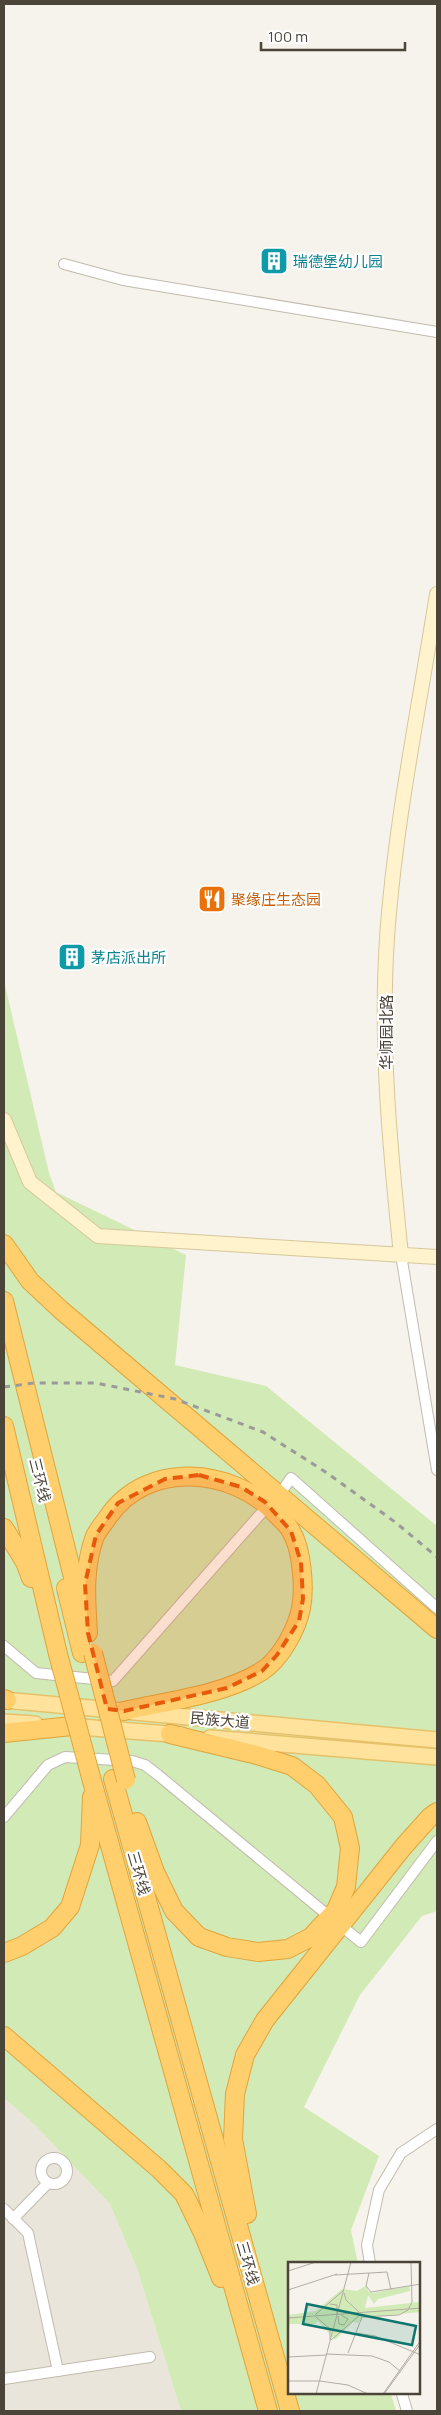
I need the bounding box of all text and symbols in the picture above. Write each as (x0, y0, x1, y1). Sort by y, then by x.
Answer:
scale bar (261, 20, 405, 52)
text: 100 m (268, 26, 308, 47)
building icon: 瑞德堡幼儿园 (259, 246, 289, 276)
place label: 瑞德堡幼儿园 (293, 251, 383, 272)
restaurant icon: 聚缘庄生态园 (197, 884, 227, 914)
place label: 聚缘庄生态园 (231, 889, 321, 910)
building icon: 茅店派出所 (57, 942, 87, 972)
place label: 茅店派出所 (91, 947, 166, 968)
street label: 华师园北路 (376, 994, 397, 1070)
street label: 三环线 (24, 1456, 56, 1504)
street label: 民族大道 (189, 1707, 251, 1733)
street label: 三环线 (123, 1848, 155, 1898)
street label: 三环线 (232, 2238, 264, 2288)
inset map (288, 2262, 421, 2395)

